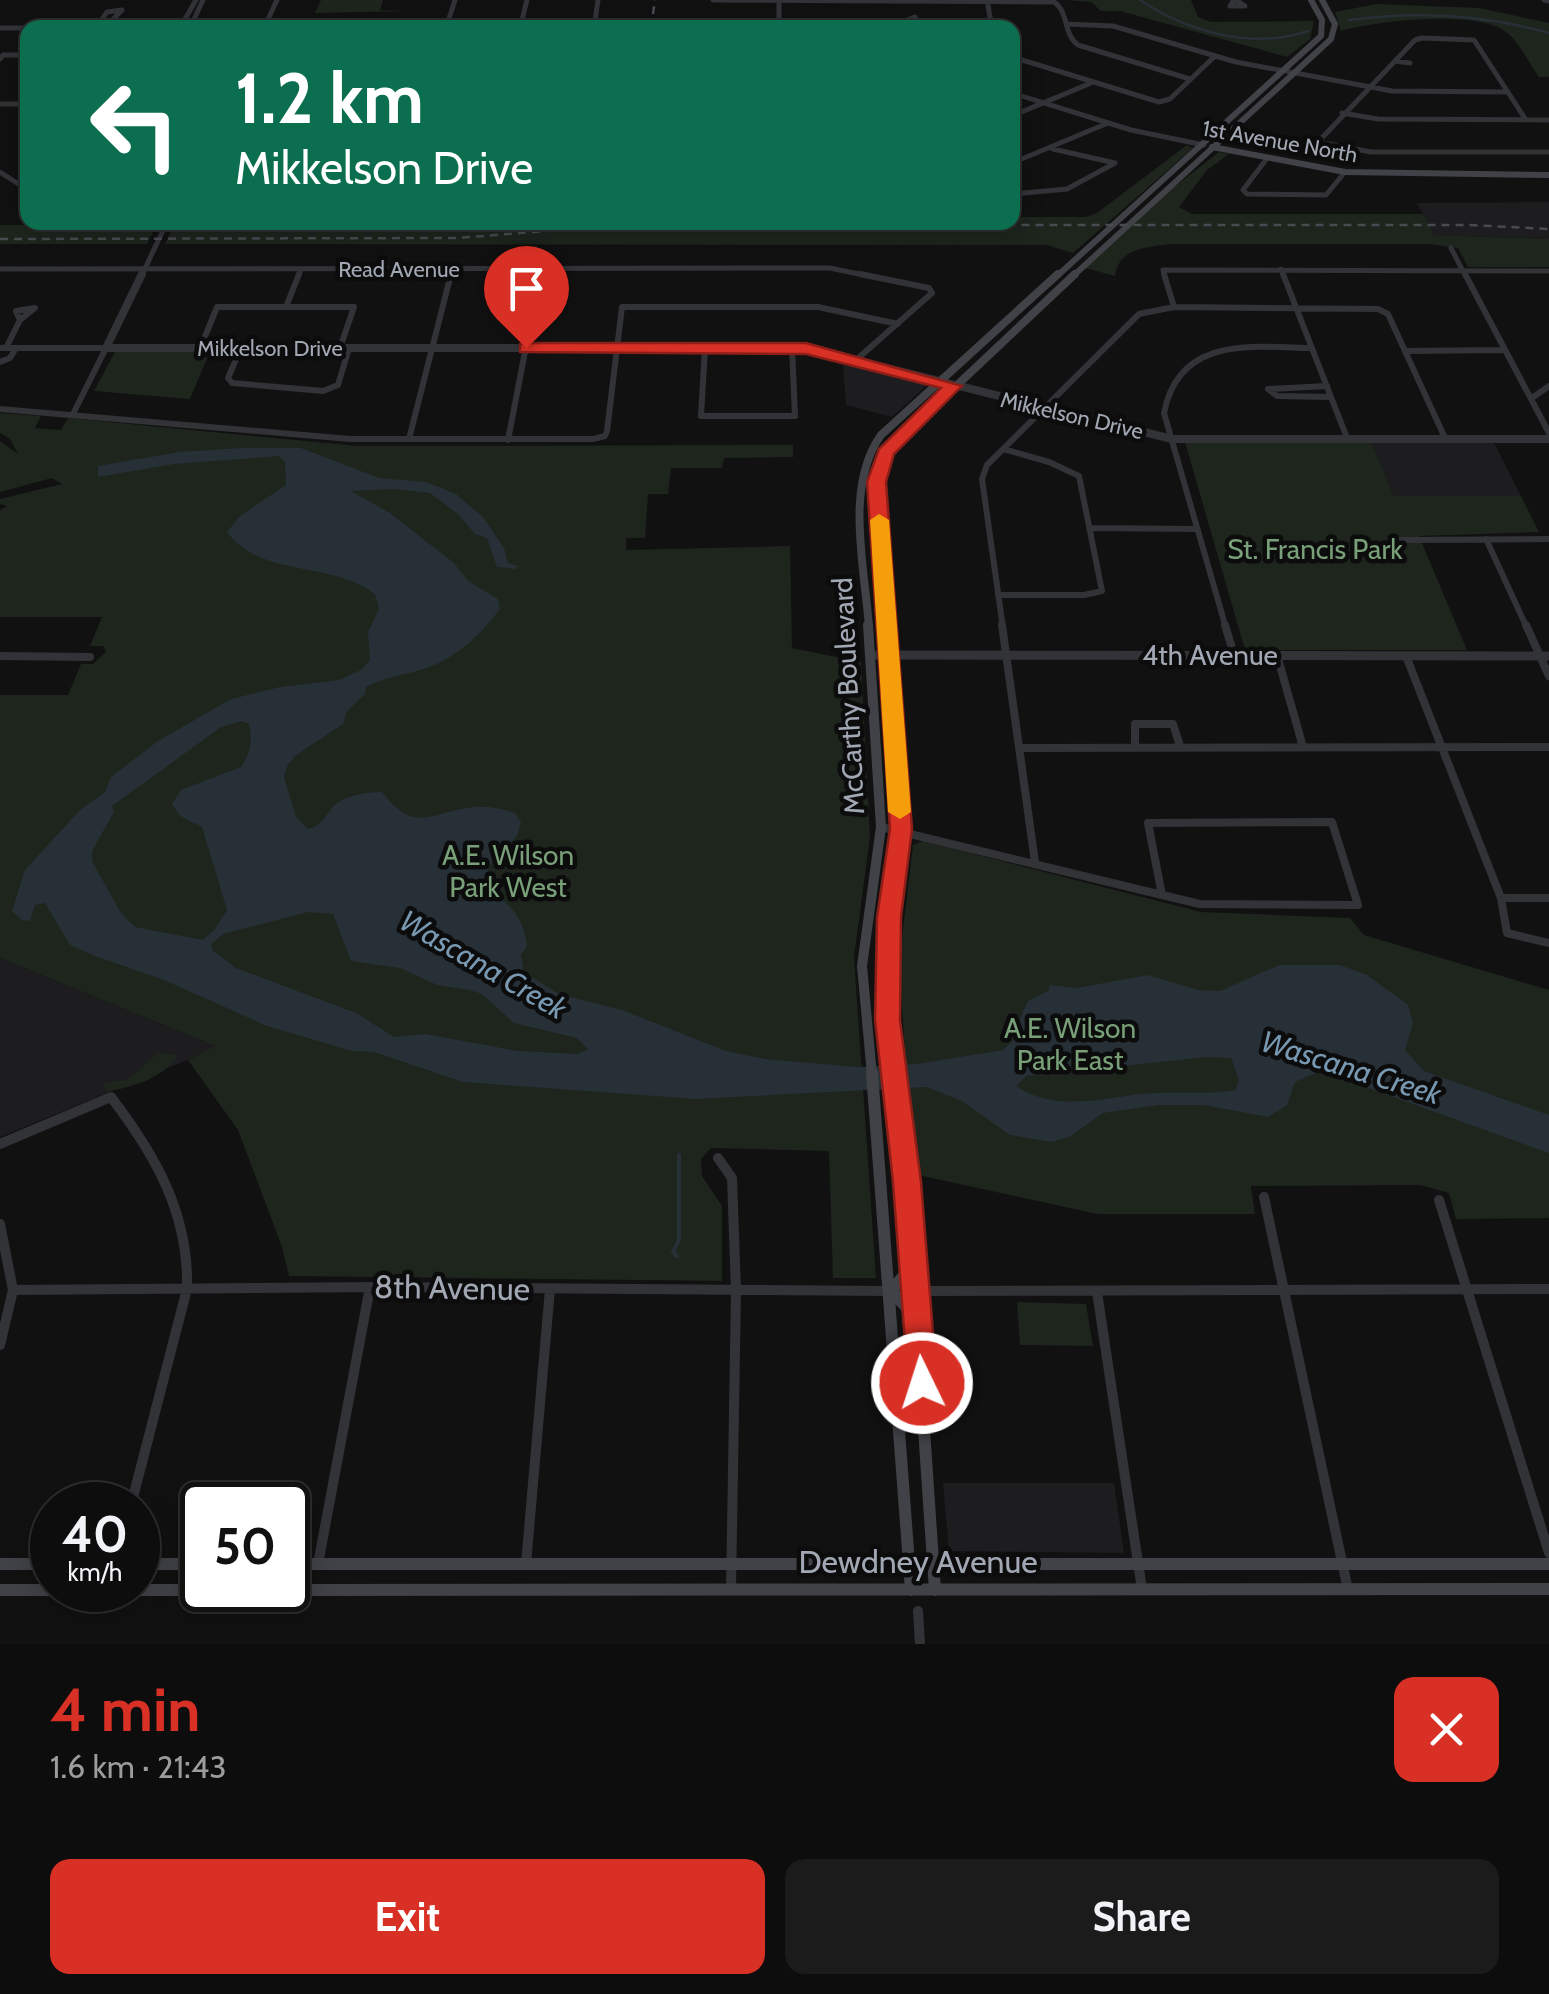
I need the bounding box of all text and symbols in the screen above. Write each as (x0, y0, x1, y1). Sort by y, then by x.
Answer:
text: 1.2 km (235, 55, 424, 141)
icon: left (70, 60, 200, 190)
street label: 1st Avenue North (1200, 115, 1360, 168)
text: Mikkelson Drive (235, 141, 533, 195)
pin (484, 246, 569, 349)
street label: Read Avenue (338, 256, 460, 283)
icon: arrive (499, 261, 554, 316)
street label: Mikkelson Drive (197, 335, 343, 362)
street label: Mikkelson Drive (998, 386, 1146, 445)
park label: St. Francis Park (1227, 532, 1403, 566)
street label: McCarthy Boulevard (825, 577, 871, 815)
street label: 4th Avenue (1142, 638, 1278, 672)
park label: A.E. Wilson Park West (442, 838, 574, 904)
water label: Wascana Creek (393, 902, 574, 1028)
park label: A.E. Wilson Park East (1004, 1011, 1136, 1077)
water label: Wascana Creek (1257, 1023, 1447, 1113)
street label: 8th Avenue (374, 1267, 530, 1308)
position arrow (870, 1331, 974, 1435)
speed limit sign: 50 (180, 1482, 310, 1612)
text: 40 (62, 1504, 128, 1565)
street label: Dewdney Avenue (798, 1542, 1038, 1581)
text: km/h (68, 1557, 122, 1587)
text: 4 min (50, 1673, 200, 1746)
button: close (1394, 1677, 1499, 1782)
text: 1.6 km · 21:43 (50, 1747, 227, 1786)
button: Exit (50, 1859, 765, 1974)
button: Share (785, 1859, 1499, 1974)

